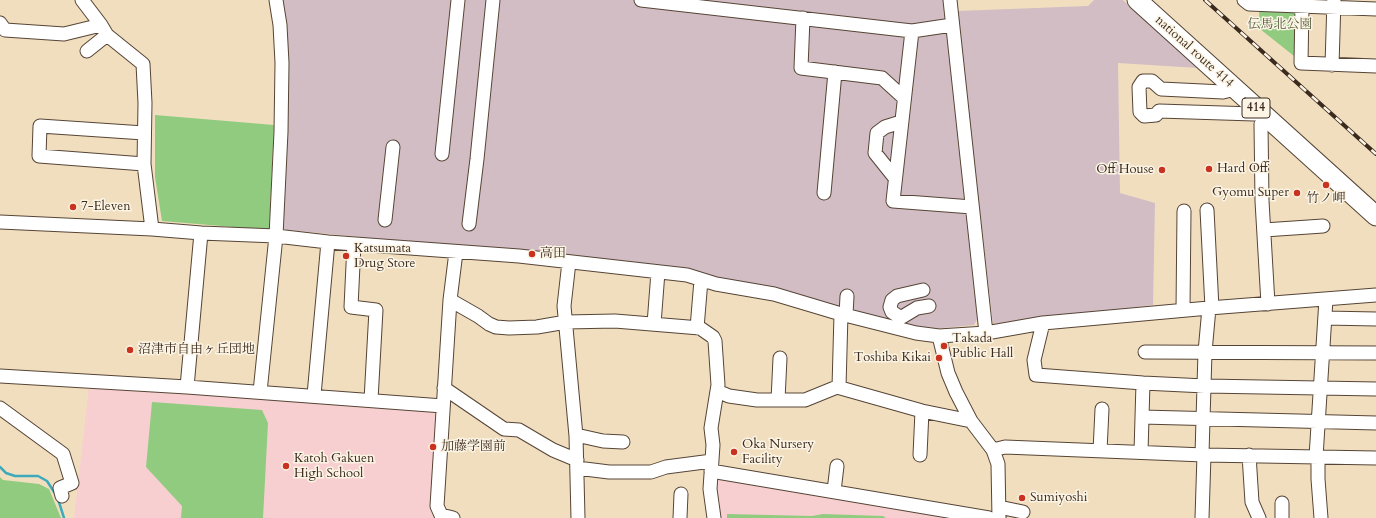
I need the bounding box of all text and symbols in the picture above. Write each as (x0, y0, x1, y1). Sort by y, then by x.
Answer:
street label: national route 414 (1152, 13, 1236, 91)
park label: 伝馬北公園 (1248, 17, 1312, 33)
road number: 414 (1242, 98, 1270, 118)
place label: Hard Off (1217, 161, 1268, 177)
place label: Off House (1096, 162, 1154, 178)
marker: Hard Off (1204, 164, 1214, 174)
marker: Off House (1157, 165, 1167, 175)
marker: 竹ノ岬 (1321, 180, 1331, 190)
place label: Gyomu Super (1212, 185, 1289, 201)
marker: Gyomu Super (1292, 188, 1302, 198)
place label: 竹ノ岬 (1307, 191, 1345, 207)
place label: 7-Eleven (81, 199, 131, 215)
marker: 7-Eleven (68, 202, 78, 212)
place label: Katsumata Drug Store (354, 241, 416, 272)
place label: 高田 (540, 246, 566, 262)
marker: 高田 (527, 249, 537, 259)
marker: Katsumata Drug Store (341, 251, 351, 261)
place label: Takada Public Hall (952, 331, 1013, 362)
marker: Takada Public Hall (939, 341, 949, 351)
place label: 沼津市自由ヶ丘団地 (138, 342, 255, 358)
marker: 沼津市自由ヶ丘団地 (125, 345, 135, 355)
place label: Toshiba Kikai (854, 350, 931, 366)
marker: Toshiba Kikai (934, 353, 944, 363)
place label: Oka Nursery Facility (742, 437, 814, 468)
place label: 加藤学園前 (441, 439, 506, 455)
marker: 加藤学園前 (428, 442, 438, 452)
marker: Oka Nursery Facility (729, 447, 739, 457)
place label: Katoh Gakuen High School (294, 451, 374, 482)
marker: Katoh Gakuen High School (281, 461, 291, 471)
place label: Sumiyoshi (1030, 490, 1087, 506)
marker: Sumiyoshi (1017, 493, 1027, 503)

